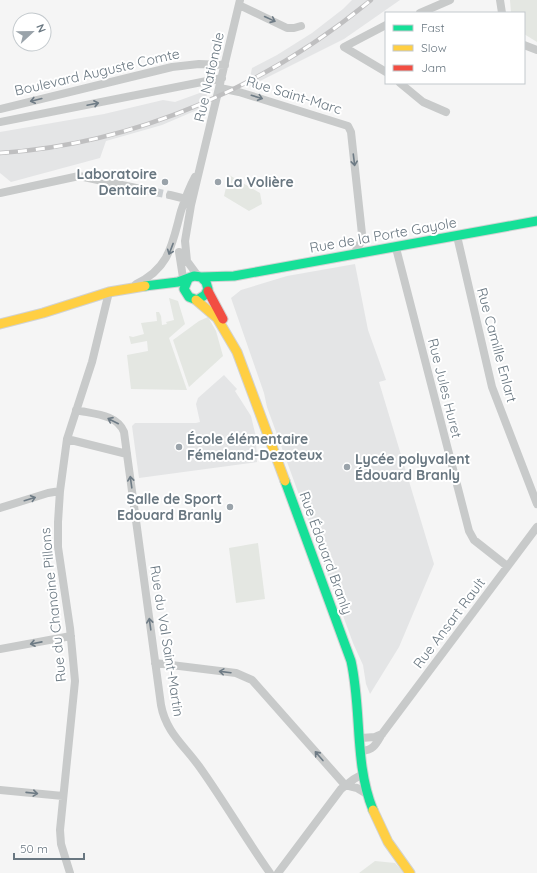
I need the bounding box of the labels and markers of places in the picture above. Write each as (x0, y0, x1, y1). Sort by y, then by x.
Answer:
place label: Laboratoire Dentaire (76, 165, 157, 199)
place label: La Volière (226, 173, 294, 191)
marker: Laboratoire Dentaire (160, 177, 170, 187)
marker: La Volière (213, 177, 223, 187)
place label: École élémentaire Fémeland-Dezoteux (187, 430, 322, 464)
marker: École élémentaire Fémeland-Dezoteux (174, 442, 184, 452)
place label: Lycée polyvalent Édouard Branly (355, 450, 471, 484)
marker: Lycée polyvalent Édouard Branly (342, 462, 352, 472)
place label: Salle de Sport Edouard Branly (117, 490, 222, 524)
marker: Salle de Sport Edouard Branly (225, 502, 235, 512)

